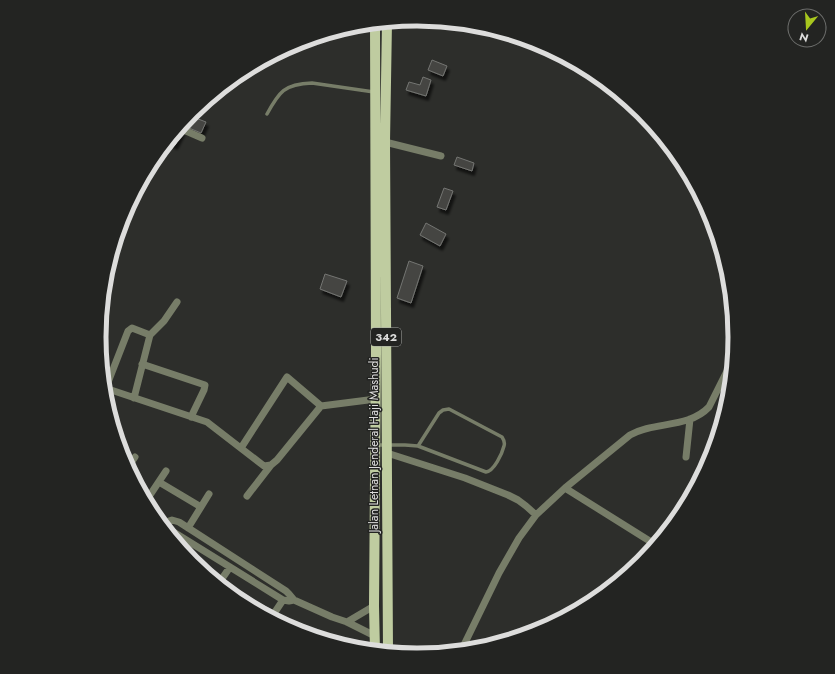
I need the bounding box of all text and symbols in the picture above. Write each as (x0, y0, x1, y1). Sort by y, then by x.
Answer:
north arrow (787, 8, 827, 48)
text: N (797, 29, 811, 46)
road number: 342 (371, 328, 401, 346)
street label: Jalan Letnan Jenderal Haji Mashudi (365, 357, 383, 535)

